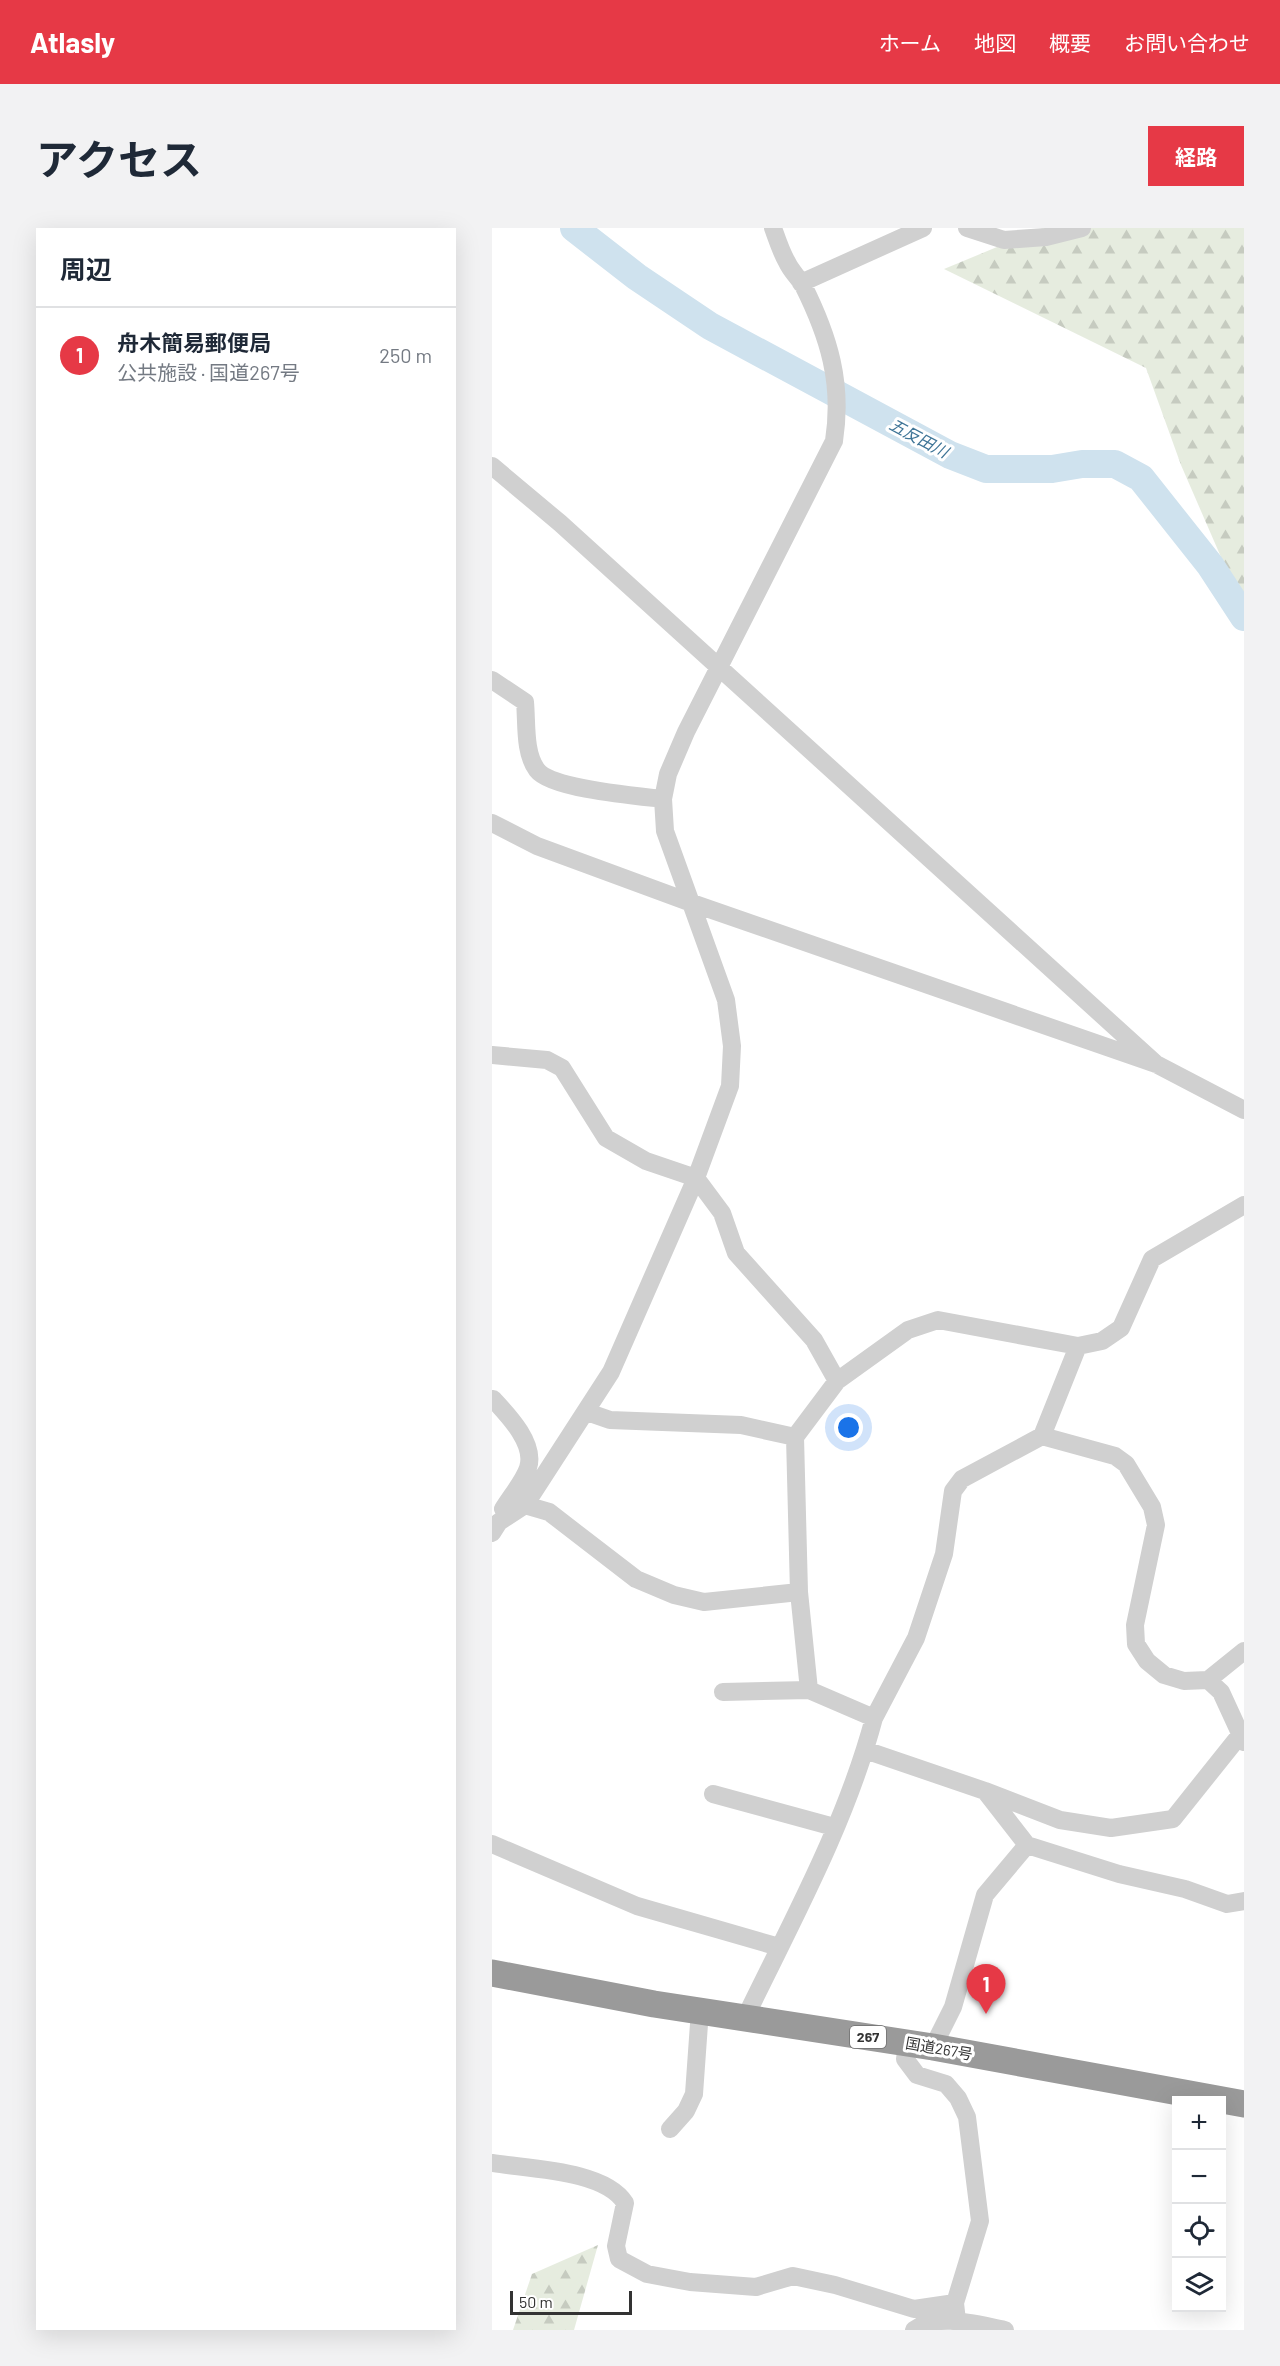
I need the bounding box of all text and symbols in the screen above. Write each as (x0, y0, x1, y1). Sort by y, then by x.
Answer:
text: Atlasly (30, 25, 115, 59)
text: ホーム (879, 30, 941, 55)
text: 地図 (974, 30, 1016, 55)
text: 概要 (1049, 30, 1091, 55)
text: お問い合わせ (1124, 30, 1250, 55)
button: 経路 (1148, 126, 1244, 186)
text: アクセス (36, 133, 202, 183)
text: 周辺 (60, 253, 112, 284)
text: 舟木簡易郵便局 (117, 329, 271, 355)
text: 1 (76, 343, 83, 367)
text: 250 m (379, 343, 432, 367)
text: 公共施設 · 国道267号 (117, 360, 300, 384)
water label: 五反田川 (887, 414, 954, 462)
your location (834, 1413, 863, 1442)
pin: 1 (966, 1964, 1006, 2014)
road number: 267 (850, 2026, 886, 2048)
street label: 国道267号 (904, 2033, 974, 2063)
map controls (1172, 2096, 1226, 2312)
button: + (1172, 2096, 1226, 2150)
button: − (1172, 2150, 1226, 2204)
button: locate (1172, 2204, 1226, 2258)
button: layers (1172, 2258, 1226, 2312)
scale bar (510, 2288, 632, 2316)
text: 50 m (519, 2292, 553, 2311)

